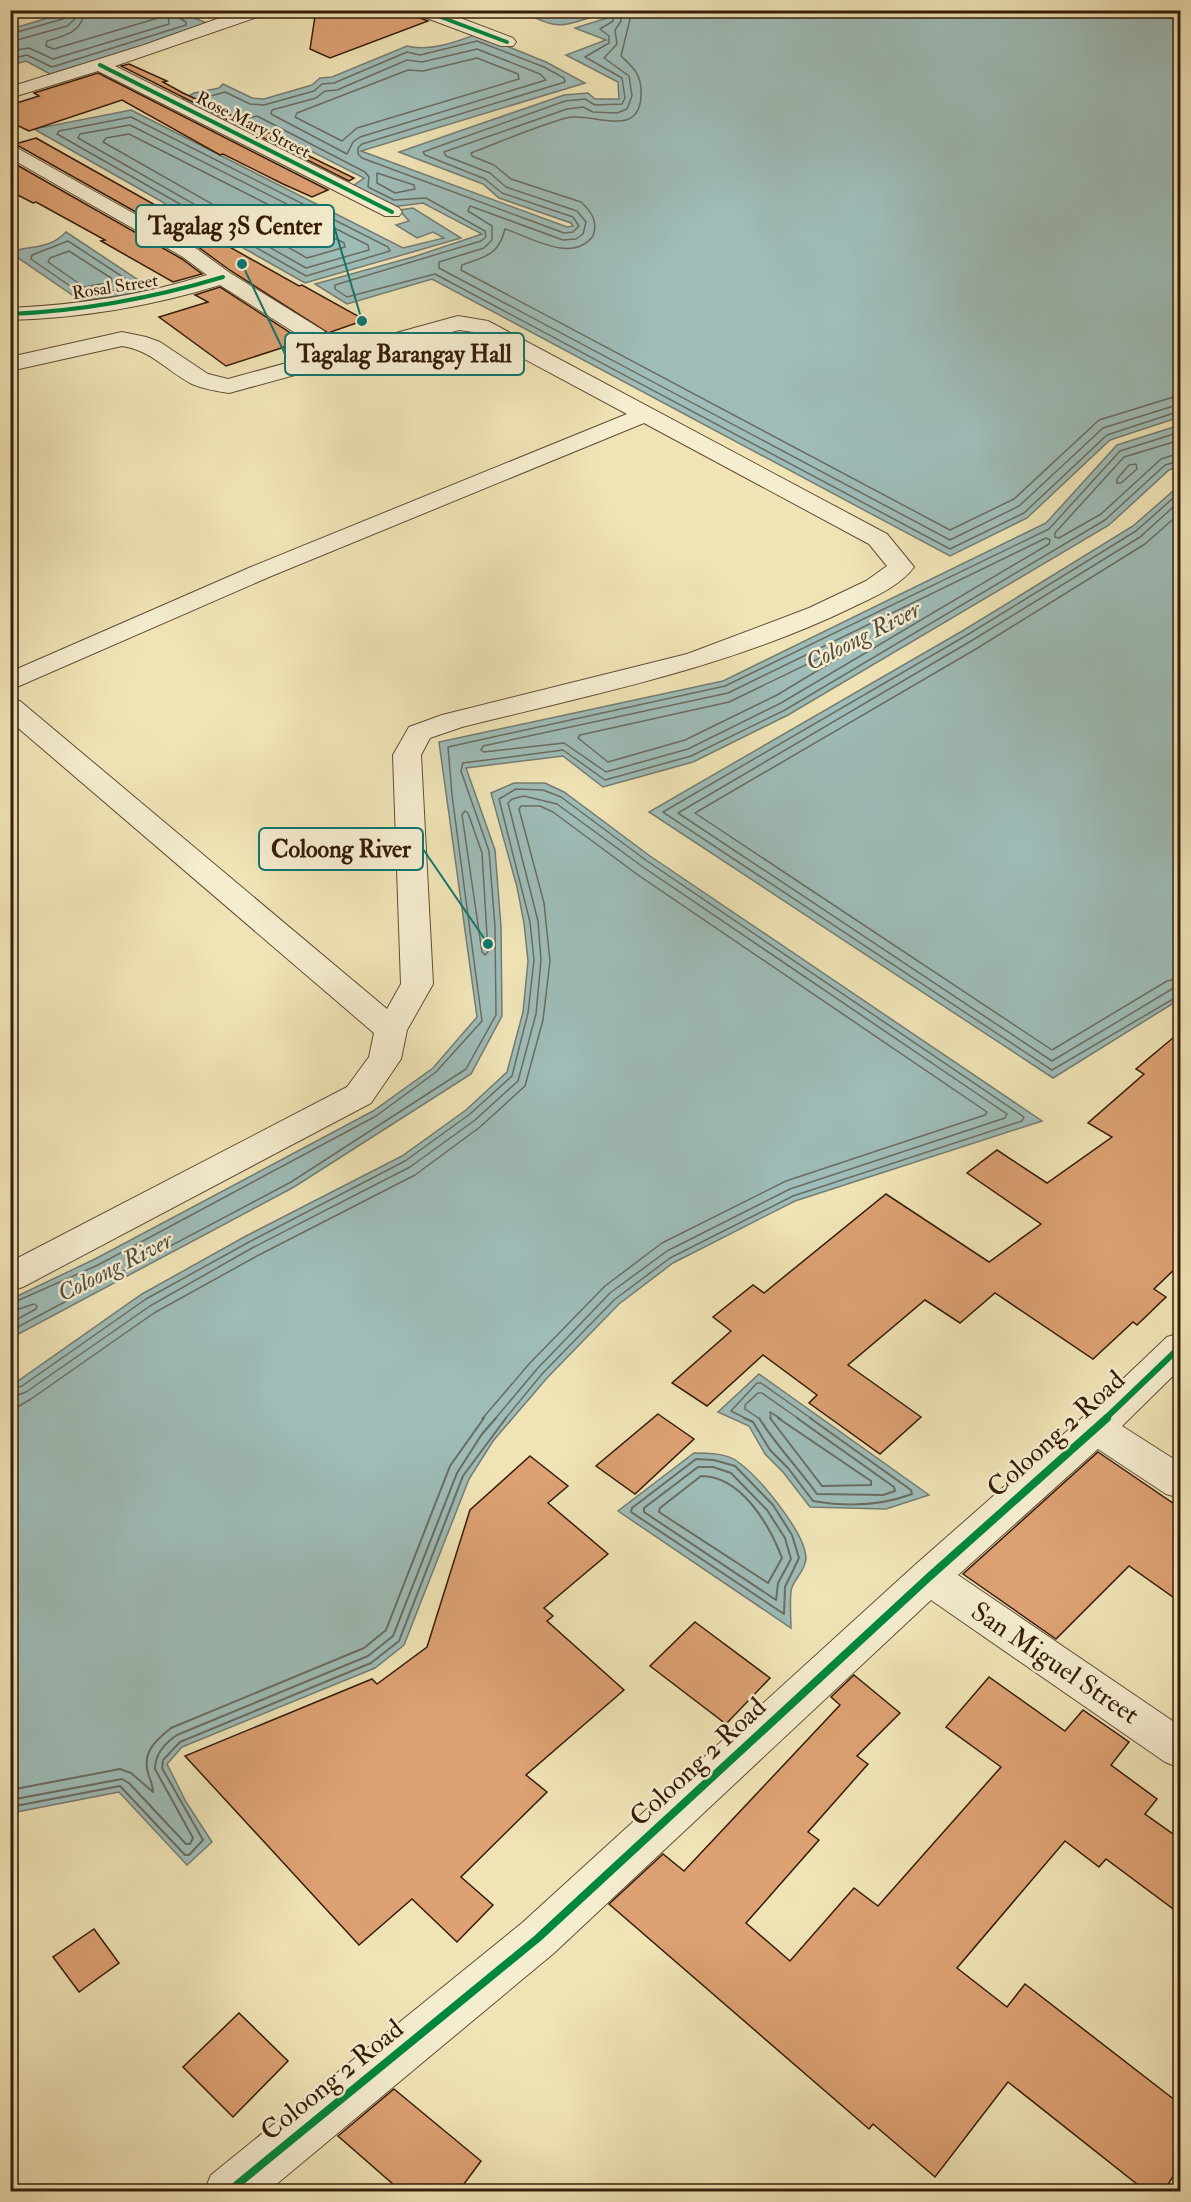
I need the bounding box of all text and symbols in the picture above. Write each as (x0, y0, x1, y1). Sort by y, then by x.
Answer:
street label: Rose Mary Street (192, 86, 314, 164)
callout: Tagalag 3S Center (136, 205, 334, 247)
text: Tagalag 3S Center (147, 211, 323, 242)
street label: Rosal Street (70, 269, 160, 305)
callout: Tagalag Barangay Hall (285, 333, 524, 375)
text: Tagalag Barangay Hall (295, 339, 512, 370)
water label: Coloong River (800, 593, 927, 678)
callout: Coloong River (259, 828, 423, 870)
text: Coloong River (271, 834, 412, 865)
water label: Coloong River (52, 1224, 179, 1309)
street label: Coloong 2 Road (980, 1363, 1132, 1505)
street label: San Miguel Street (965, 1595, 1145, 1731)
street label: Coloong 2 Road (623, 1691, 773, 1833)
street label: Coloong 2 Road (254, 2012, 410, 2148)

